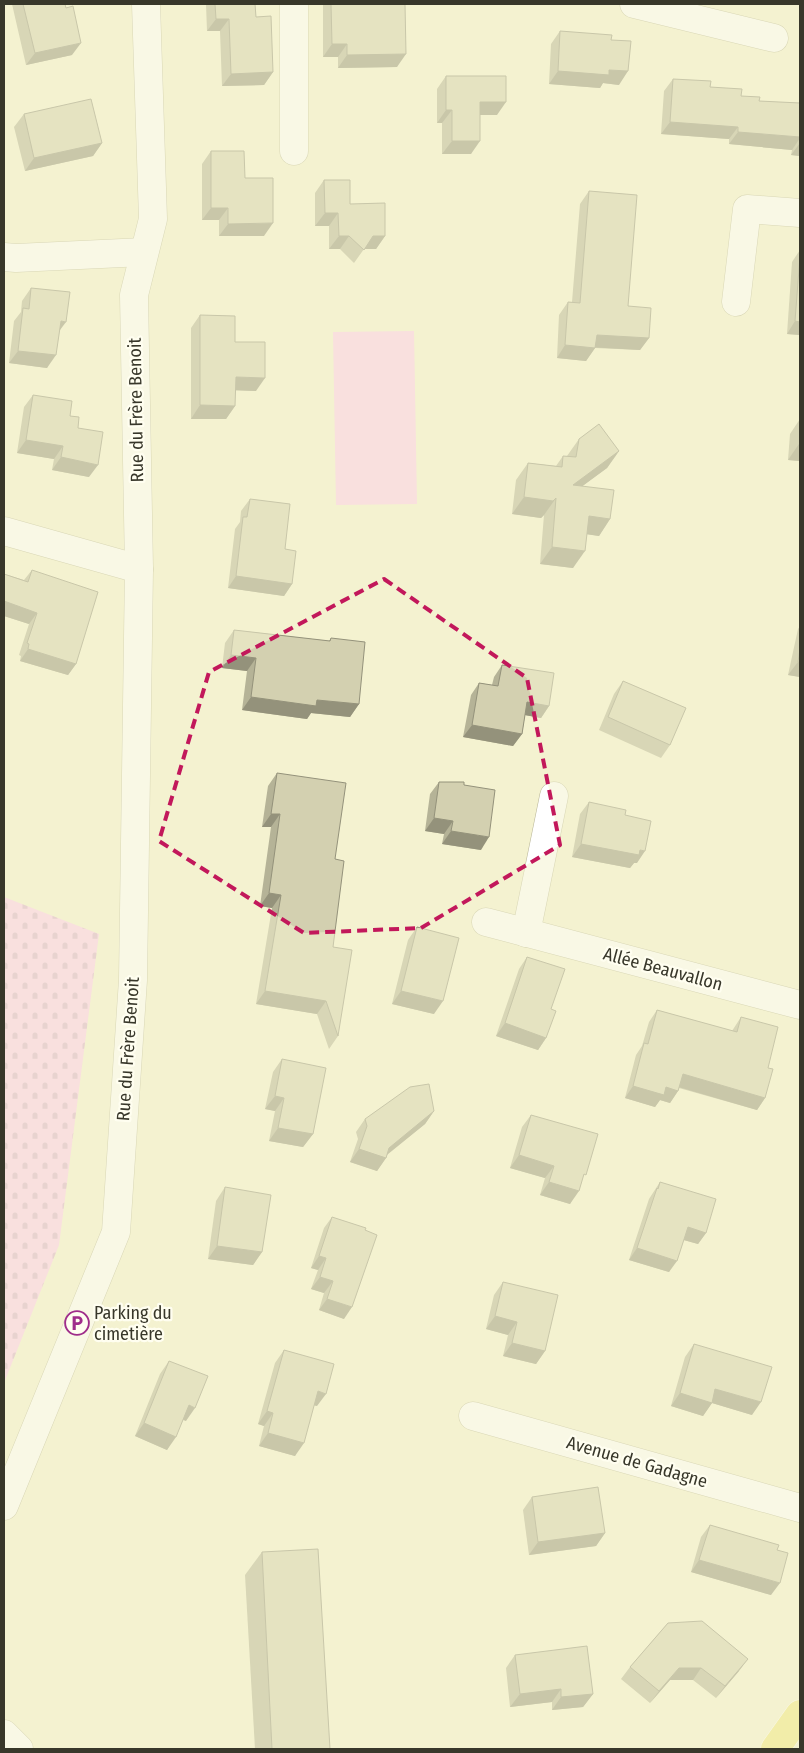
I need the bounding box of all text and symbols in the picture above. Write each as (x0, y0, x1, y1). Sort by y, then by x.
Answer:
street label: Rue du Frère Benoit (124, 337, 148, 482)
street label: Allée Beauvallon (601, 943, 725, 995)
street label: Rue du Frère Benoit (112, 976, 144, 1122)
place label: Parking du cimetière (94, 1302, 172, 1345)
parking icon: Parking du cimetière (64, 1310, 90, 1336)
street label: Avenue de Gadagne (564, 1431, 710, 1493)

